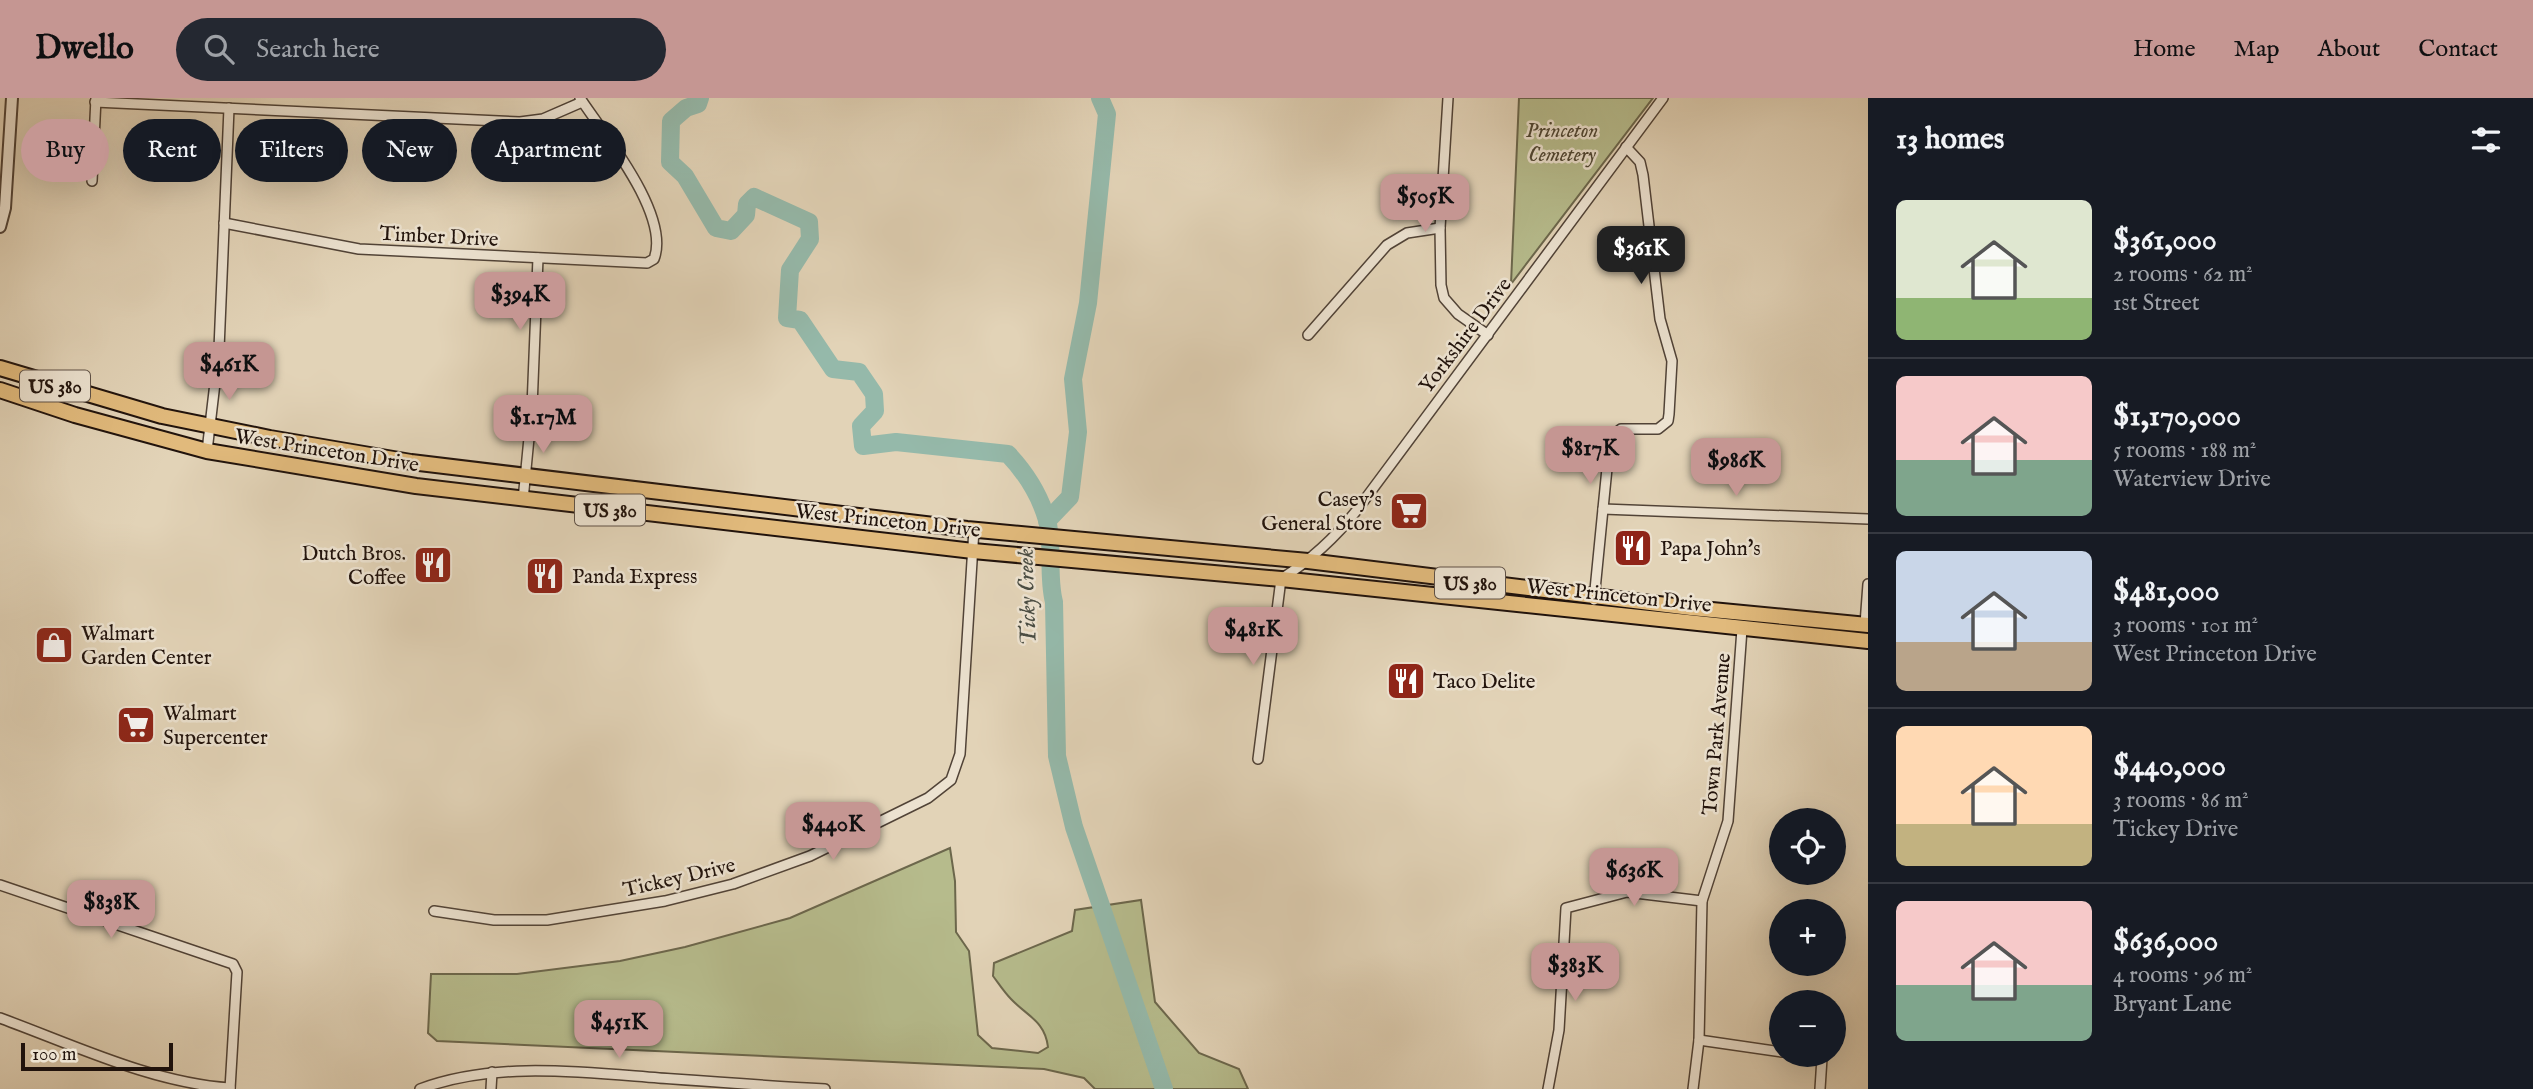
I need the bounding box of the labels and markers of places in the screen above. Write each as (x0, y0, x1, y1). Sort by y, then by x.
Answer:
pin: $505K (1376, 174, 1474, 234)
pin: $361K (1592, 226, 1690, 286)
pin: $394K (471, 272, 569, 332)
pin: $461K (180, 342, 278, 402)
pin: $1.17M (486, 396, 600, 455)
pin: $817K (1541, 426, 1639, 486)
pin: $986K (1687, 438, 1785, 498)
place label: Casey's General Store (1261, 487, 1382, 538)
supermarket icon: Casey's General Store (1388, 490, 1430, 532)
restaurant icon: Papa John's (1612, 527, 1654, 569)
place label: Papa John's (1660, 536, 1761, 563)
place label: Dutch Bros. Coffee (301, 541, 406, 592)
restaurant icon: Dutch Bros. Coffee (412, 544, 454, 586)
restaurant icon: Panda Express (524, 555, 566, 597)
place label: Panda Express (572, 564, 697, 591)
pin: $481K (1204, 608, 1302, 667)
place label: Walmart Garden Center (81, 621, 212, 672)
shop icon: Walmart Garden Center (33, 624, 75, 666)
restaurant icon: Taco Delite (1385, 660, 1427, 702)
place label: Taco Delite (1433, 669, 1536, 696)
place label: Walmart Supercenter (163, 701, 268, 752)
supermarket icon: Walmart Supercenter (115, 704, 157, 746)
pin: $440K (784, 802, 882, 862)
pin: $636K (1585, 848, 1683, 908)
pin: $838K (62, 880, 160, 940)
pin: $383K (1526, 944, 1624, 1003)
pin: $451K (570, 1000, 668, 1060)

